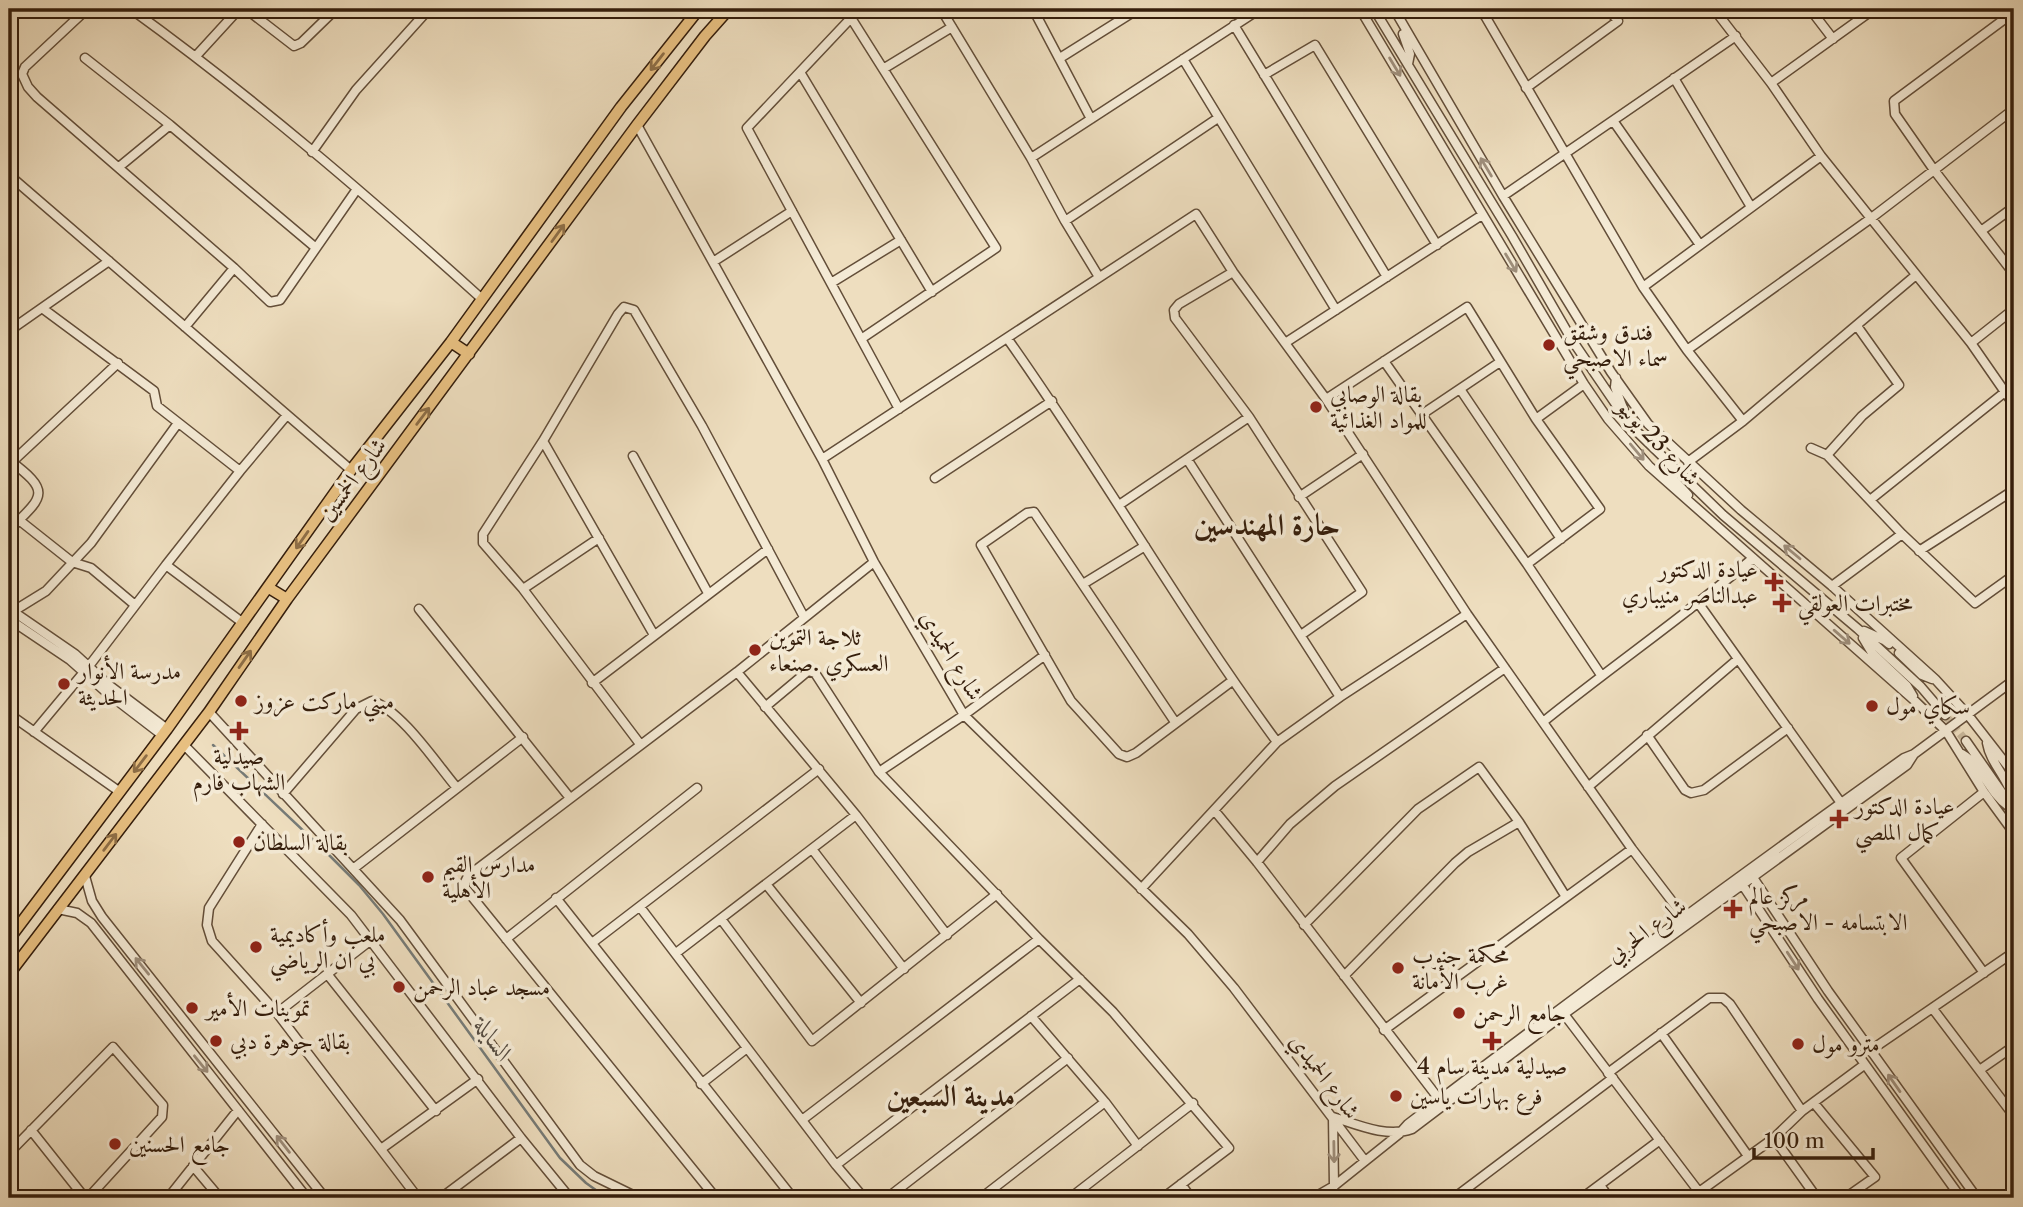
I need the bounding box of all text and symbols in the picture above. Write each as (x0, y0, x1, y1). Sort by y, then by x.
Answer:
one-way arrow (649, 53, 664, 71)
one-way arrow (1388, 57, 1402, 77)
one-way arrow (1479, 157, 1493, 177)
one-way arrow (551, 224, 565, 243)
one-way arrow (1504, 253, 1518, 273)
place label: فندق وشقق سماء الاصبحي (1563, 318, 1668, 380)
marker: فندق وشقق سماء الاصبحي (1541, 337, 1557, 353)
place label: بقالة الوصابي للمواد الغذائية (1330, 380, 1427, 435)
street label: شارع 23 يونيو (1606, 391, 1706, 495)
marker: بقالة الوصابي للمواد الغذائية (1308, 399, 1324, 415)
one-way arrow (416, 407, 430, 426)
street label: شارع الخمسين (312, 432, 397, 530)
one-way arrow (1629, 443, 1645, 461)
district label: حارة المهندسين (1194, 506, 1340, 543)
one-way arrow (295, 530, 309, 549)
one-way arrow (1783, 545, 1801, 560)
place label: عيادة الدكتور عبدالناصر منيباري (1622, 555, 1758, 614)
marker: عيادة الدكتور عبدالناصر منيباري (1764, 572, 1784, 592)
place label: مختبرات العولقي (1798, 589, 1913, 626)
marker: مختبرات العولقي (1772, 593, 1792, 613)
street label: شارع الحميدي (909, 605, 990, 708)
place label: ثلاجة التموين العسكري .صنعاء (769, 623, 889, 682)
one-way arrow (1833, 629, 1851, 645)
marker: ثلاجة التموين العسكري .صنعاء (747, 642, 763, 658)
one-way arrow (238, 650, 252, 669)
place label: مدرسة الأنوار الحديثة (76, 655, 181, 712)
marker: مدرسة الأنوار الحديثة (56, 676, 72, 692)
place label: مبني ماركت عزوز (253, 687, 394, 722)
place label: سكاي مول (1886, 692, 1970, 725)
marker: مبني ماركت عزوز (233, 693, 249, 709)
marker: سكاي مول (1864, 698, 1880, 714)
marker: صيدلية الشهاب فارم (231, 723, 247, 739)
place label: صيدلية الشهاب فارم (193, 742, 285, 802)
one-way arrow (133, 754, 148, 773)
place label: عيادة الدكتور كمال الملصي (1853, 792, 1955, 854)
marker: عيادة الدكتور كمال الملصي (1829, 809, 1849, 829)
place label: بقالة السلطان (253, 828, 348, 856)
one-way arrow (103, 833, 118, 852)
marker: بقالة السلطان (231, 834, 247, 850)
place label: مدارس القيم الأهلية (442, 850, 535, 904)
marker: مدارس القيم الأهلية (420, 869, 436, 885)
place label: مركز عالم الابتسامه - الاصبحي (1749, 882, 1907, 944)
street label: شارع الحربي (1600, 892, 1695, 973)
marker: مركز عالم الابتسامه - الاصبحي (1723, 899, 1743, 919)
place label: ملعب وأكاديمية بي ان الرياضي (270, 918, 385, 982)
marker: ملعب وأكاديمية بي ان الرياضي (248, 939, 264, 955)
place label: محكمة جنوب غرب الأمانة (1412, 941, 1509, 997)
one-way arrow (1786, 951, 1800, 971)
one-way arrow (134, 957, 149, 976)
marker: محكمة جنوب غرب الأمانة (1390, 960, 1406, 976)
place label: مسجد عباد الرحمن (413, 973, 550, 1003)
marker: مسجد عباد الرحمن (391, 979, 407, 995)
place label: تموينات الأمير (204, 992, 311, 1023)
place label: جامع الرحمن (1473, 999, 1566, 1034)
marker: تموينات الأمير (184, 1000, 200, 1016)
marker: جامع الرحمن (1451, 1005, 1467, 1021)
water label: السايلة (466, 1009, 520, 1067)
place label: بقالة جوهرة دبي (230, 1027, 350, 1060)
street label: شارع الحميدي (1279, 1028, 1366, 1128)
place label: مترو مول (1812, 1030, 1880, 1059)
marker: بقالة جوهرة دبي (208, 1033, 224, 1049)
marker: صيدلية مدينة سام 4 (1484, 1033, 1500, 1049)
marker: مترو مول (1790, 1036, 1806, 1052)
place label: صيدلية مدينة سام 4 (1417, 1052, 1567, 1086)
one-way arrow (194, 1054, 209, 1072)
one-way arrow (1887, 1074, 1901, 1093)
district label: مدينة السبعين (887, 1077, 1015, 1115)
place label: فرع بهارات ياسين (1410, 1082, 1542, 1116)
marker: فرع بهارات ياسين (1388, 1088, 1404, 1104)
scale bar (1754, 1116, 1872, 1160)
text: 100 m (1764, 1128, 1825, 1153)
place label: جامع الحسنين (129, 1130, 230, 1165)
marker: جامع الحسنين (107, 1136, 123, 1152)
one-way arrow (275, 1136, 290, 1154)
one-way arrow (1327, 1140, 1341, 1163)

